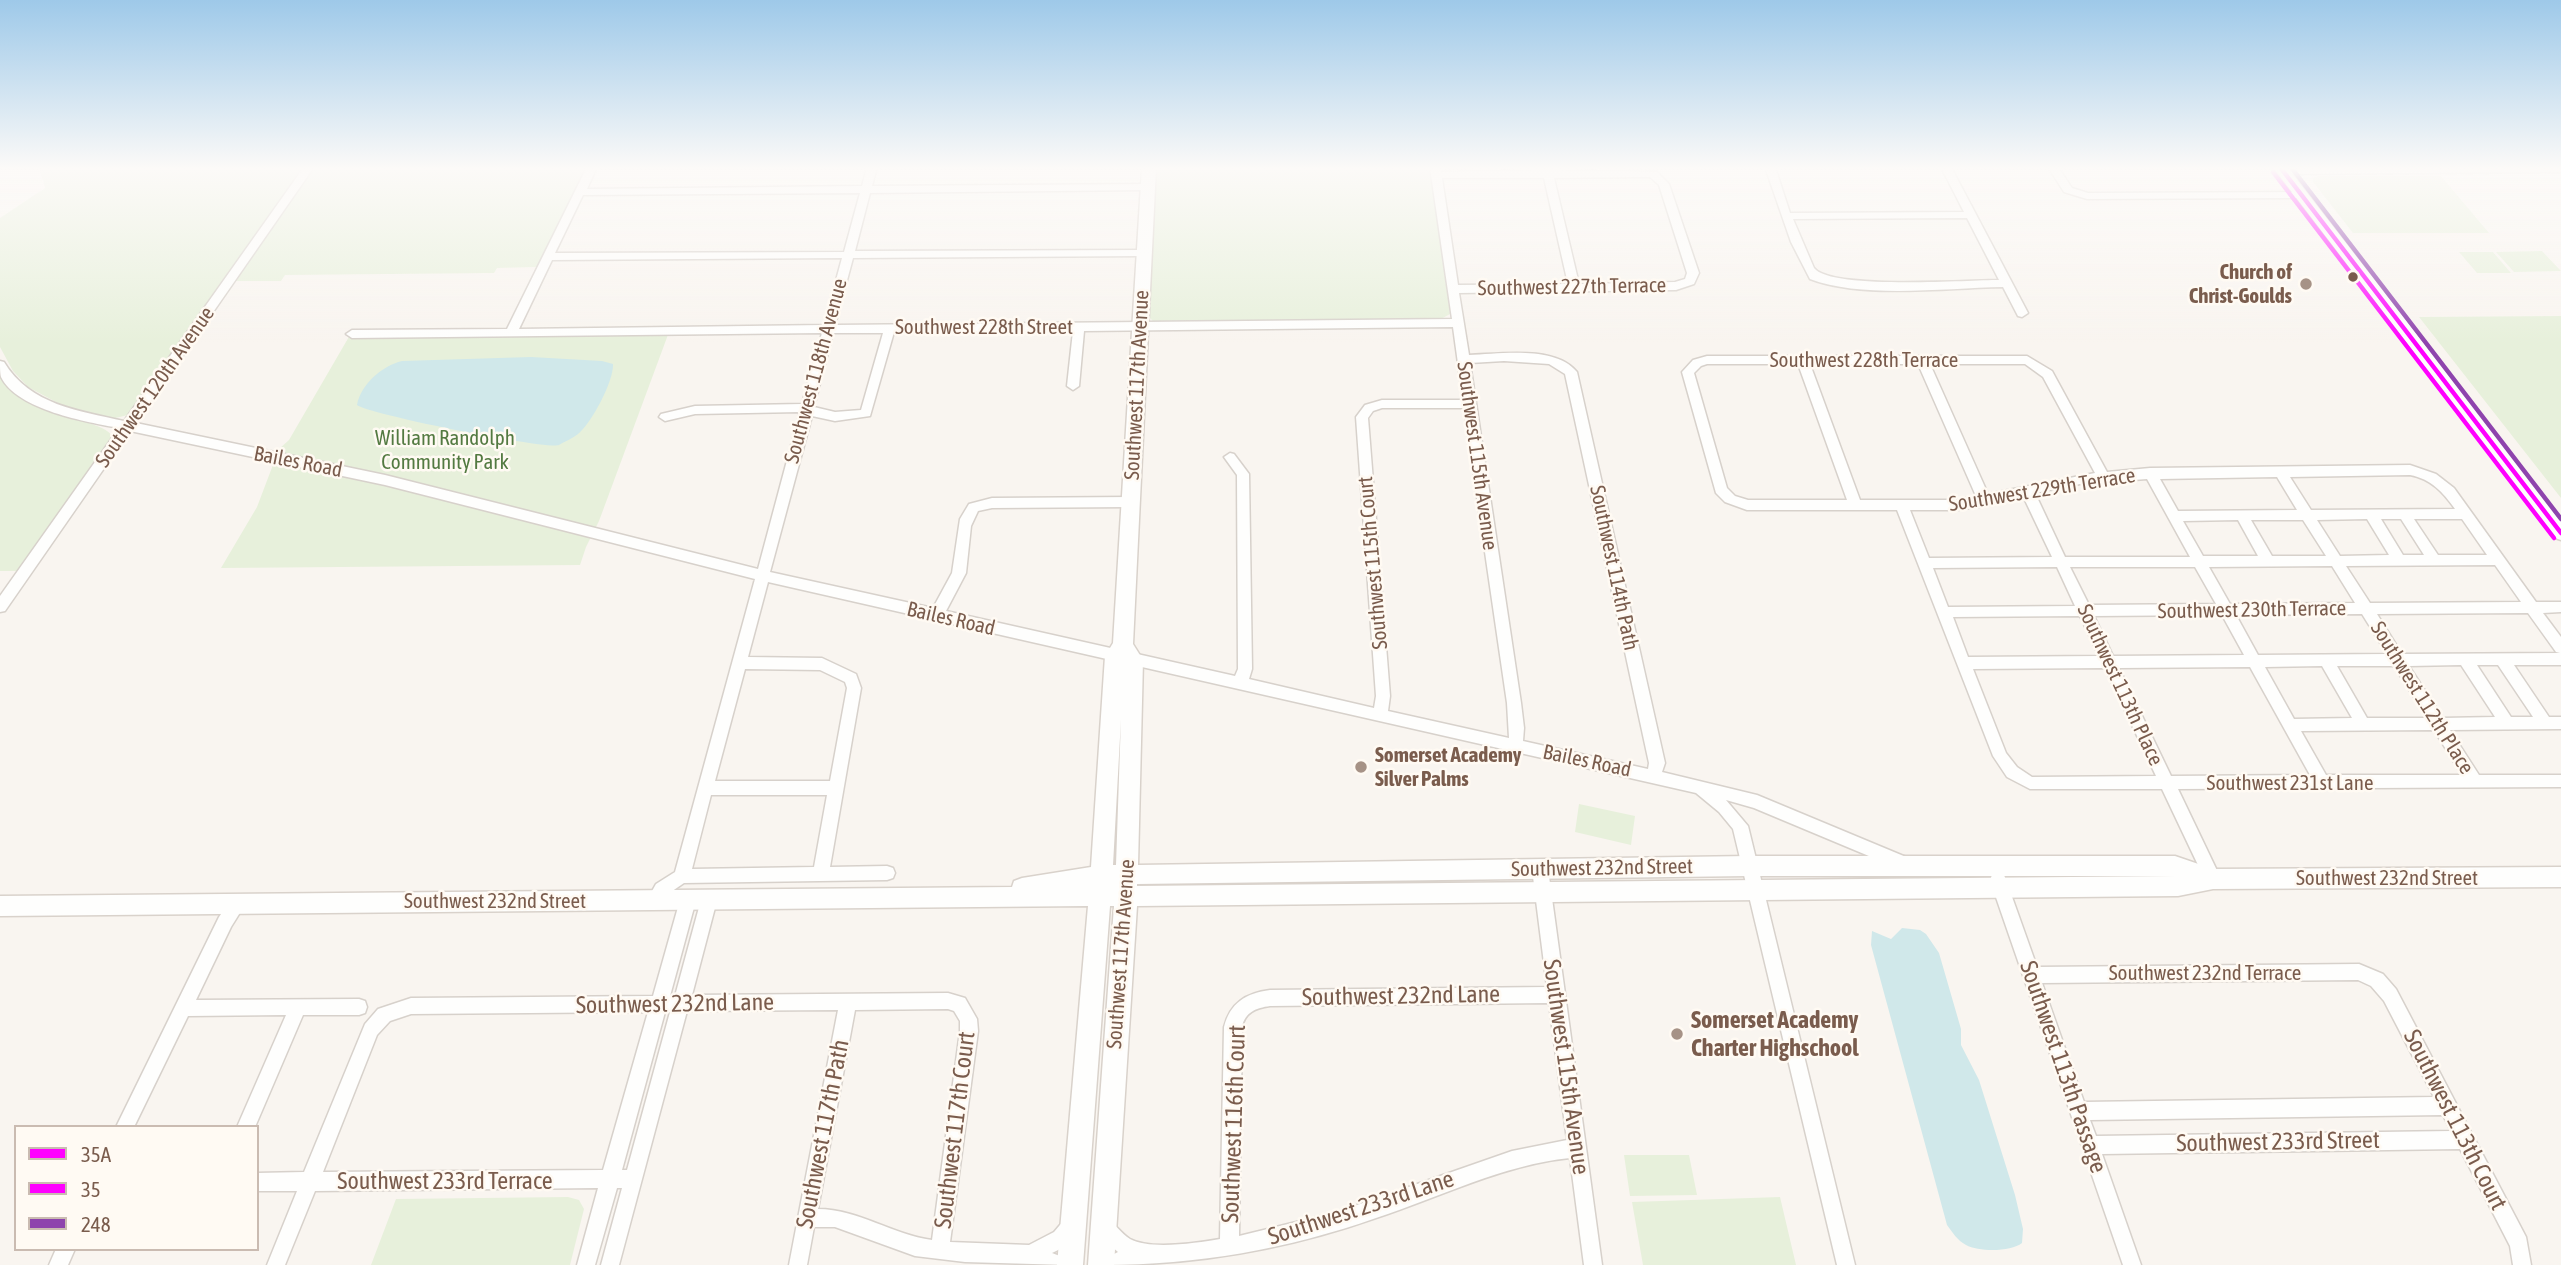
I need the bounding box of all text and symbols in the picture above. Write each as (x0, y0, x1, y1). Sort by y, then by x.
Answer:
place label: Church of Christ-Goulds (2189, 259, 2292, 309)
unlabelled marker (2346, 270, 2360, 284)
street label: Southwest 227th Terrace (1478, 273, 1666, 301)
street label: Southwest 118th Avenue (779, 276, 853, 466)
marker: Church of Christ-Goulds (2298, 276, 2314, 292)
street label: Southwest 117th Avenue (1119, 289, 1155, 481)
street label: Southwest 120th Avenue (90, 302, 220, 472)
street label: Southwest 228th Street (895, 314, 1073, 340)
street label: Southwest 228th Terrace (1770, 347, 1958, 373)
street label: Southwest 115th Avenue (1451, 360, 1503, 552)
park label: William Randolph Community Park (375, 425, 515, 475)
street label: Bailes Road (252, 441, 344, 483)
street label: Southwest 229th Terrace (1947, 463, 2137, 517)
street label: Southwest 115th Court (1353, 475, 1393, 651)
street label: Southwest 114th Path (1584, 483, 1644, 653)
street label: Southwest 230th Terrace (2158, 596, 2346, 624)
street label: Bailes Road (904, 597, 998, 641)
street label: Southwest 113th Place (2072, 600, 2168, 770)
street label: Southwest 112th Place (2365, 617, 2479, 779)
street label: Bailes Road (1540, 739, 1634, 783)
place label: Somerset Academy Silver Palms (1375, 742, 1521, 792)
marker: Somerset Academy Silver Palms (1353, 759, 1369, 775)
street label: Southwest 231st Lane (2207, 770, 2373, 796)
street label: Southwest 232nd Street (1511, 854, 1693, 882)
street label: Southwest 117th Avenue (1102, 858, 1140, 1050)
street label: Southwest 232nd Street (2296, 865, 2478, 891)
street label: Southwest 232nd Street (404, 888, 586, 914)
street label: Southwest 115th Avenue (1537, 957, 1595, 1177)
street label: Southwest 113th Passage (2013, 957, 2113, 1177)
street label: Southwest 232nd Terrace (2109, 960, 2301, 986)
street label: Southwest 232nd Lane (1302, 980, 1500, 1012)
street label: Southwest 232nd Lane (576, 988, 774, 1020)
place label: Somerset Academy Charter Highschool (1691, 1006, 1859, 1062)
street label: Southwest 116th Court (1216, 1024, 1252, 1224)
street label: Southwest 113th Court (2397, 1025, 2513, 1215)
marker: Somerset Academy Charter Highschool (1669, 1026, 1685, 1042)
street label: Southwest 117th Court (929, 1030, 981, 1230)
street label: Southwest 117th Path (791, 1037, 855, 1231)
legend (14, 1125, 259, 1251)
street label: Southwest 233rd Street (2176, 1126, 2380, 1158)
text: 35A (81, 1142, 111, 1166)
street label: Southwest 233rd Lane (1264, 1164, 1458, 1252)
street label: Southwest 233rd Terrace (337, 1167, 553, 1195)
text: 35 (81, 1177, 101, 1201)
text: 248 (81, 1212, 111, 1236)

